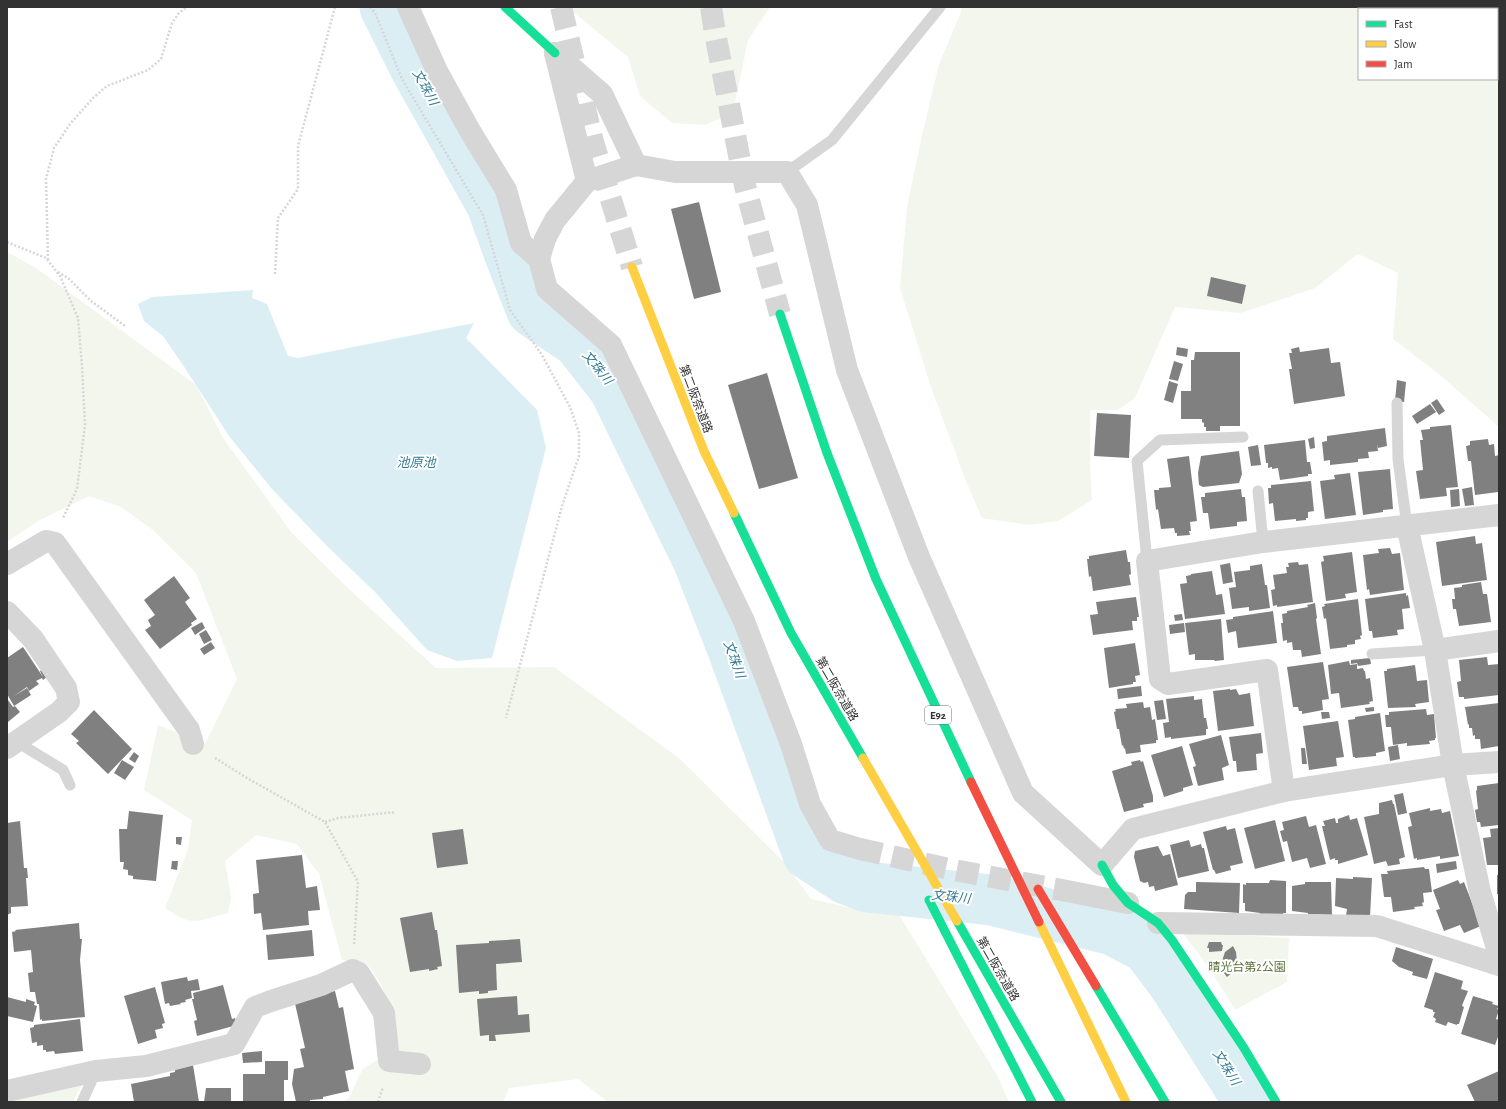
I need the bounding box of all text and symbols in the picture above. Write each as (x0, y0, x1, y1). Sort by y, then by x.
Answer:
legend (1358, 8, 1498, 80)
text: Fast (1394, 18, 1413, 30)
text: Slow (1394, 38, 1416, 50)
text: Jam (1394, 58, 1413, 70)
water label: 文珠川 (410, 67, 442, 110)
water label: 文珠川 (580, 348, 616, 389)
street label: 第二阪奈道路 (677, 363, 715, 435)
water label: 池原池 (396, 456, 437, 470)
water label: 文珠川 (721, 639, 748, 682)
street label: 第二阪奈道路 (814, 654, 861, 723)
road number: E92 (925, 706, 951, 724)
water label: 文珠川 (931, 888, 973, 906)
street label: 第二阪奈道路 (975, 934, 1022, 1003)
park label: 晴光台第2公園 (1208, 960, 1286, 973)
water label: 文珠川 (1210, 1047, 1243, 1089)

